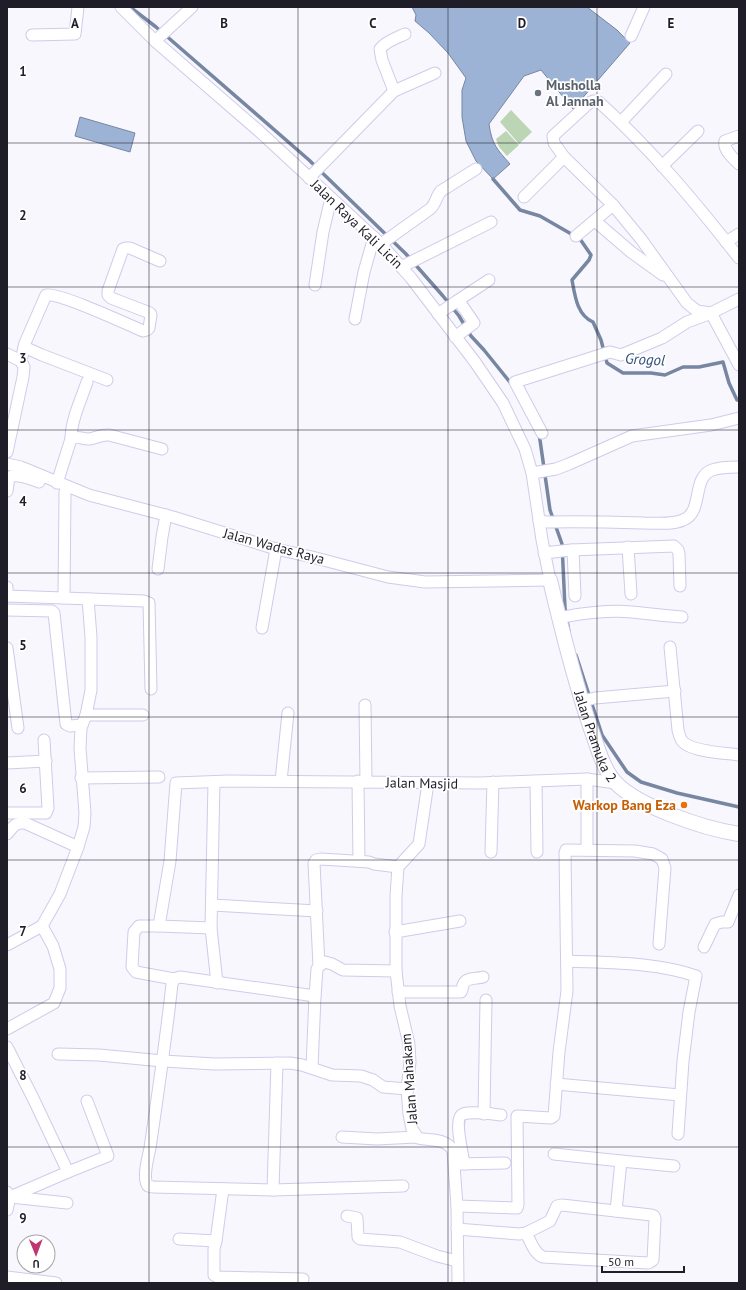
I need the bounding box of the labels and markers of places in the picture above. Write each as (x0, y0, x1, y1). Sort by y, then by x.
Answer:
place label: Musholla Al Jannah (546, 76, 604, 110)
marker: Musholla Al Jannah (533, 88, 543, 98)
place label: Warkop Bang Eza (573, 796, 676, 814)
marker: Warkop Bang Eza (679, 800, 689, 810)

